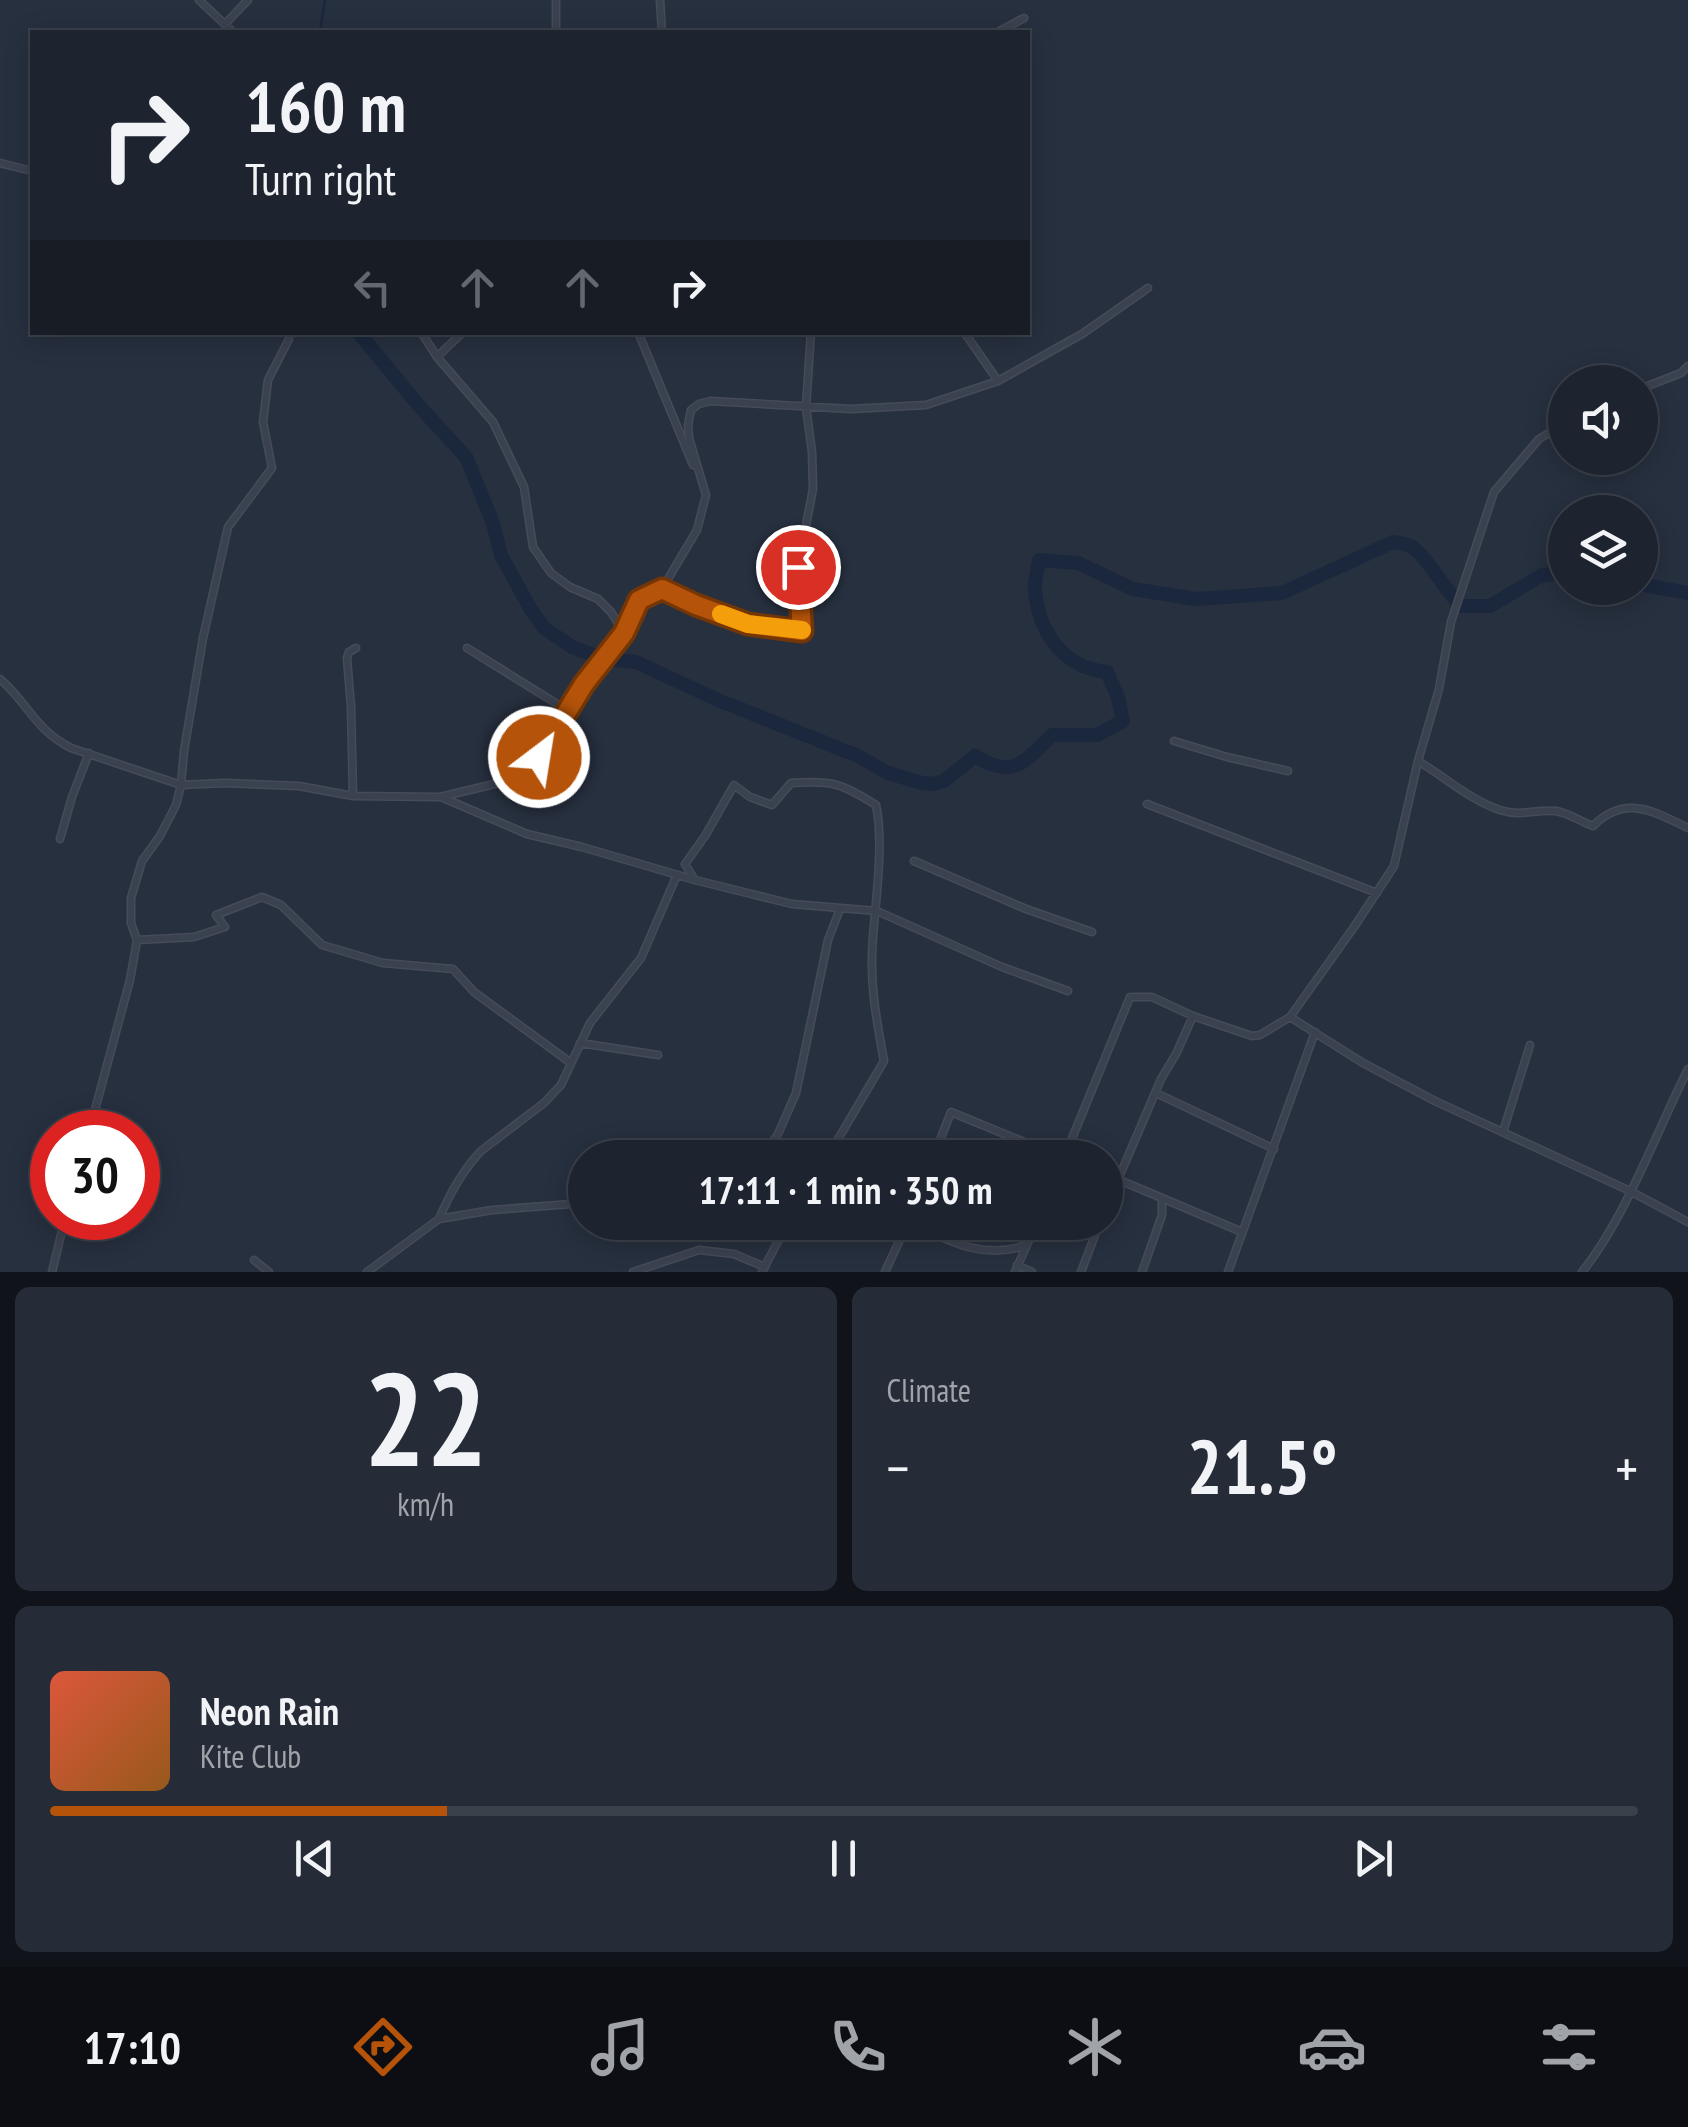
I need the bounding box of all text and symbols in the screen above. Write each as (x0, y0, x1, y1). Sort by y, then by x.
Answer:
text: 160 m (245, 61, 406, 151)
icon: right (80, 70, 210, 200)
text: Turn right (245, 149, 396, 207)
icon: left (345, 260, 400, 315)
icon: ahead (450, 260, 505, 315)
icon: ahead (555, 260, 610, 315)
icon: right (660, 260, 715, 315)
map controls (1548, 365, 1658, 605)
button: sound (1548, 365, 1658, 475)
button: layers (1548, 495, 1658, 605)
pin (756, 525, 841, 610)
icon: arrive (771, 540, 826, 595)
position arrow (487, 705, 591, 809)
speed limit sign: 30 (30, 1110, 160, 1240)
text: 17:11 · 1 min · 350 m (699, 1165, 992, 1214)
text: 22 (364, 1334, 488, 1502)
text: Climate (887, 1369, 971, 1411)
text: 21.5° (1187, 1418, 1338, 1515)
text: − (887, 1432, 909, 1503)
text: + (1615, 1432, 1638, 1503)
text: km/h (397, 1483, 454, 1525)
text: Neon Rain (200, 1686, 339, 1735)
text: Kite Club (200, 1735, 301, 1777)
icon: previous (287, 1831, 342, 1886)
icon: pause (816, 1831, 871, 1886)
icon: next (1346, 1831, 1401, 1886)
icon: directions (348, 2012, 418, 2082)
icon: music (585, 2012, 655, 2082)
icon: phone (823, 2012, 893, 2082)
icon: climate (1060, 2012, 1130, 2082)
icon: car (1297, 2012, 1367, 2082)
icon: filters (1534, 2012, 1604, 2082)
text: 17:10 (84, 2018, 181, 2076)

